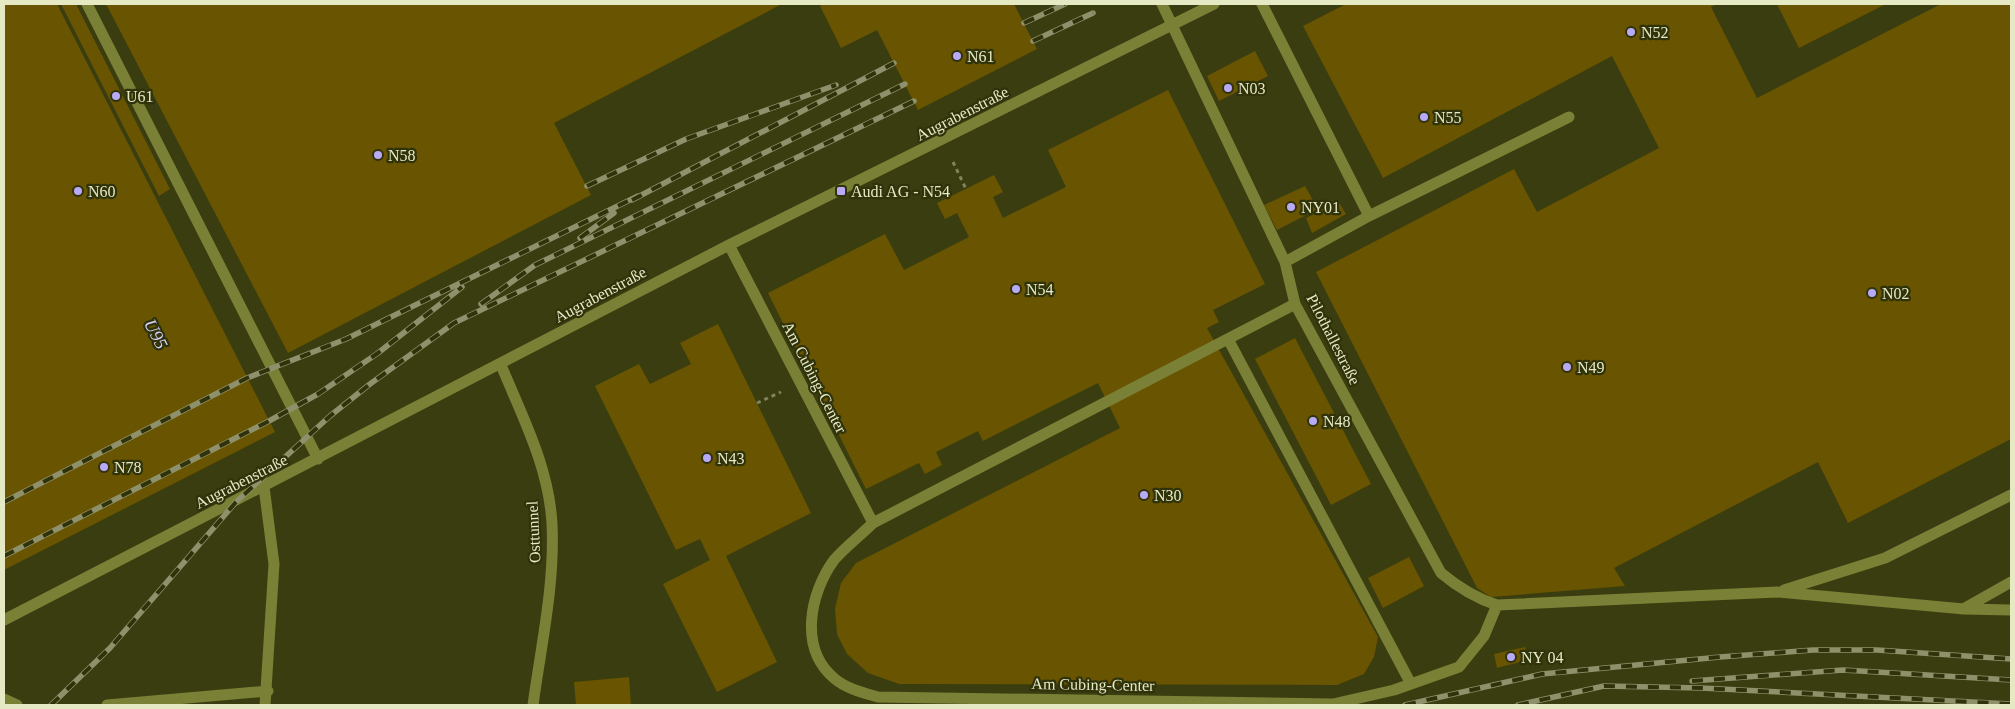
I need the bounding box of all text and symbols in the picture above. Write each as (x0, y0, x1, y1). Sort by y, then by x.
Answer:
place label: N52 (1641, 24, 1669, 41)
marker: N52 (1625, 26, 1637, 38)
place label: N61 (967, 48, 995, 65)
marker: N61 (951, 50, 963, 62)
place label: N03 (1238, 80, 1266, 97)
marker: N03 (1222, 82, 1234, 94)
street label: Augrabenstraße (913, 83, 1012, 145)
place label: U61 (126, 88, 154, 105)
marker: U61 (110, 90, 122, 102)
place label: N55 (1434, 109, 1462, 126)
marker: N55 (1418, 111, 1430, 123)
place label: N58 (388, 147, 416, 164)
marker: N58 (372, 149, 384, 161)
place label: N60 (88, 183, 116, 200)
place label: Audi AG - N54 (851, 183, 950, 200)
marker: N60 (72, 185, 84, 197)
marker: Audi AG - N54 (835, 185, 847, 197)
place label: NY01 (1301, 199, 1340, 216)
marker: NY01 (1285, 201, 1297, 213)
street label: Augrabenstraße (552, 263, 649, 327)
place label: N54 (1026, 281, 1054, 298)
marker: N54 (1010, 283, 1022, 295)
place label: N02 (1882, 285, 1910, 302)
marker: N02 (1866, 287, 1878, 299)
street label: Pilothallestraße (1303, 291, 1364, 387)
water label: U95 (140, 316, 172, 352)
street label: Am Cubing-Center (778, 319, 850, 437)
place label: N49 (1577, 359, 1605, 376)
marker: N49 (1561, 361, 1573, 373)
place label: N48 (1323, 413, 1351, 430)
marker: N48 (1307, 415, 1319, 427)
place label: N43 (717, 450, 745, 467)
street label: Augrabenstraße (192, 451, 291, 513)
marker: N43 (701, 452, 713, 464)
place label: N78 (114, 459, 142, 476)
marker: N78 (98, 461, 110, 473)
place label: N30 (1154, 487, 1182, 504)
marker: N30 (1138, 489, 1150, 501)
street label: Osttunnel (523, 500, 544, 563)
place label: NY 04 (1521, 649, 1564, 666)
marker: NY 04 (1505, 651, 1517, 663)
street label: Am Cubing-Center (1031, 675, 1155, 695)

